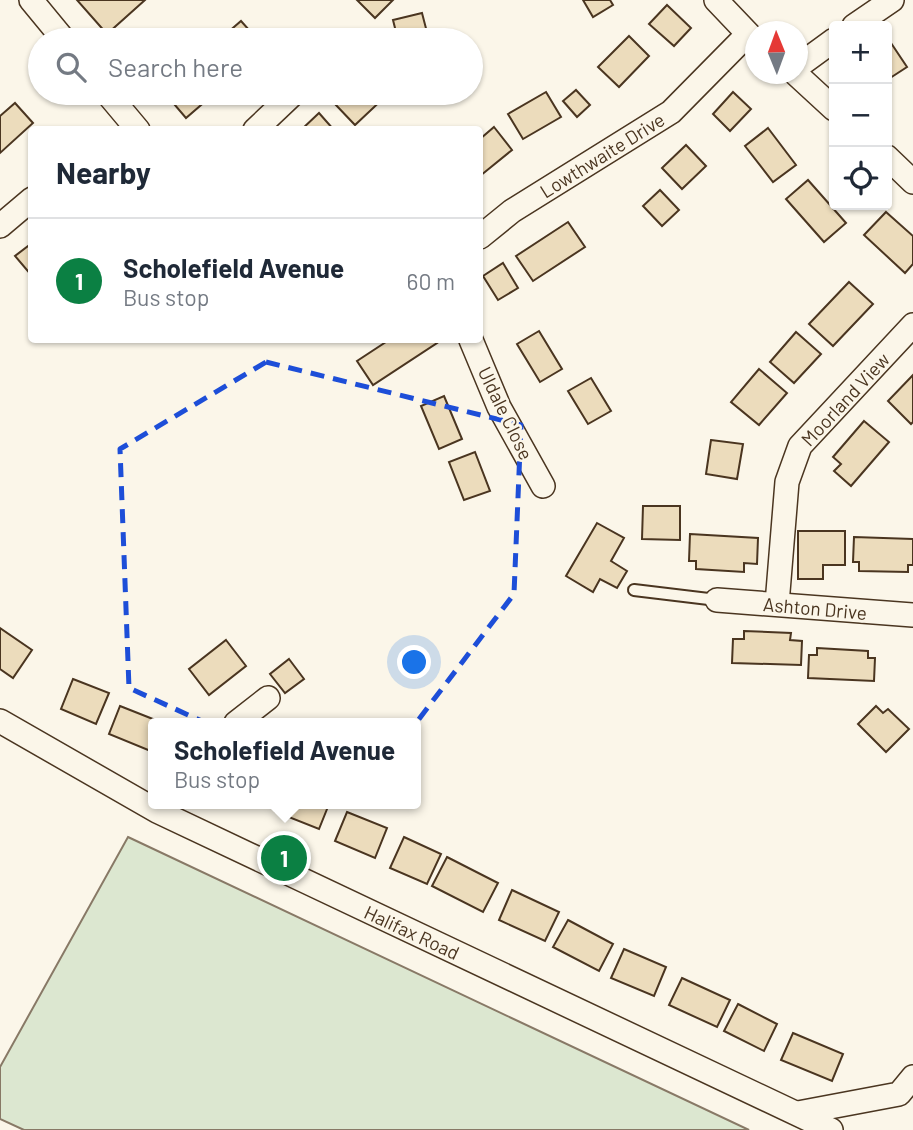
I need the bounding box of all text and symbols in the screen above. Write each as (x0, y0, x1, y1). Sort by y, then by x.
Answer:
north arrow (745, 21, 808, 84)
map controls (829, 21, 892, 210)
button: + (829, 21, 892, 84)
search box (28, 28, 483, 105)
icon: search (52, 48, 90, 86)
text: Search here (108, 51, 243, 82)
button: − (829, 84, 892, 147)
street label: Lowthwaite Drive (536, 108, 668, 202)
button: locate (829, 147, 892, 210)
text: Nearby (56, 154, 151, 190)
text: Scholefield Avenue (123, 252, 344, 283)
text: 1 (75, 267, 83, 295)
text: 60 m (407, 267, 455, 295)
text: Bus stop (123, 283, 209, 311)
street label: Moorland View (796, 347, 894, 450)
street label: Uldale Close (474, 363, 538, 463)
street label: Ashton Drive (762, 592, 868, 624)
your location (397, 645, 431, 679)
popup (148, 718, 421, 809)
text: Scholefield Avenue (174, 734, 395, 765)
text: Bus stop (174, 765, 260, 793)
pin: 1 (261, 832, 307, 884)
street label: Halifax Road (361, 900, 463, 964)

